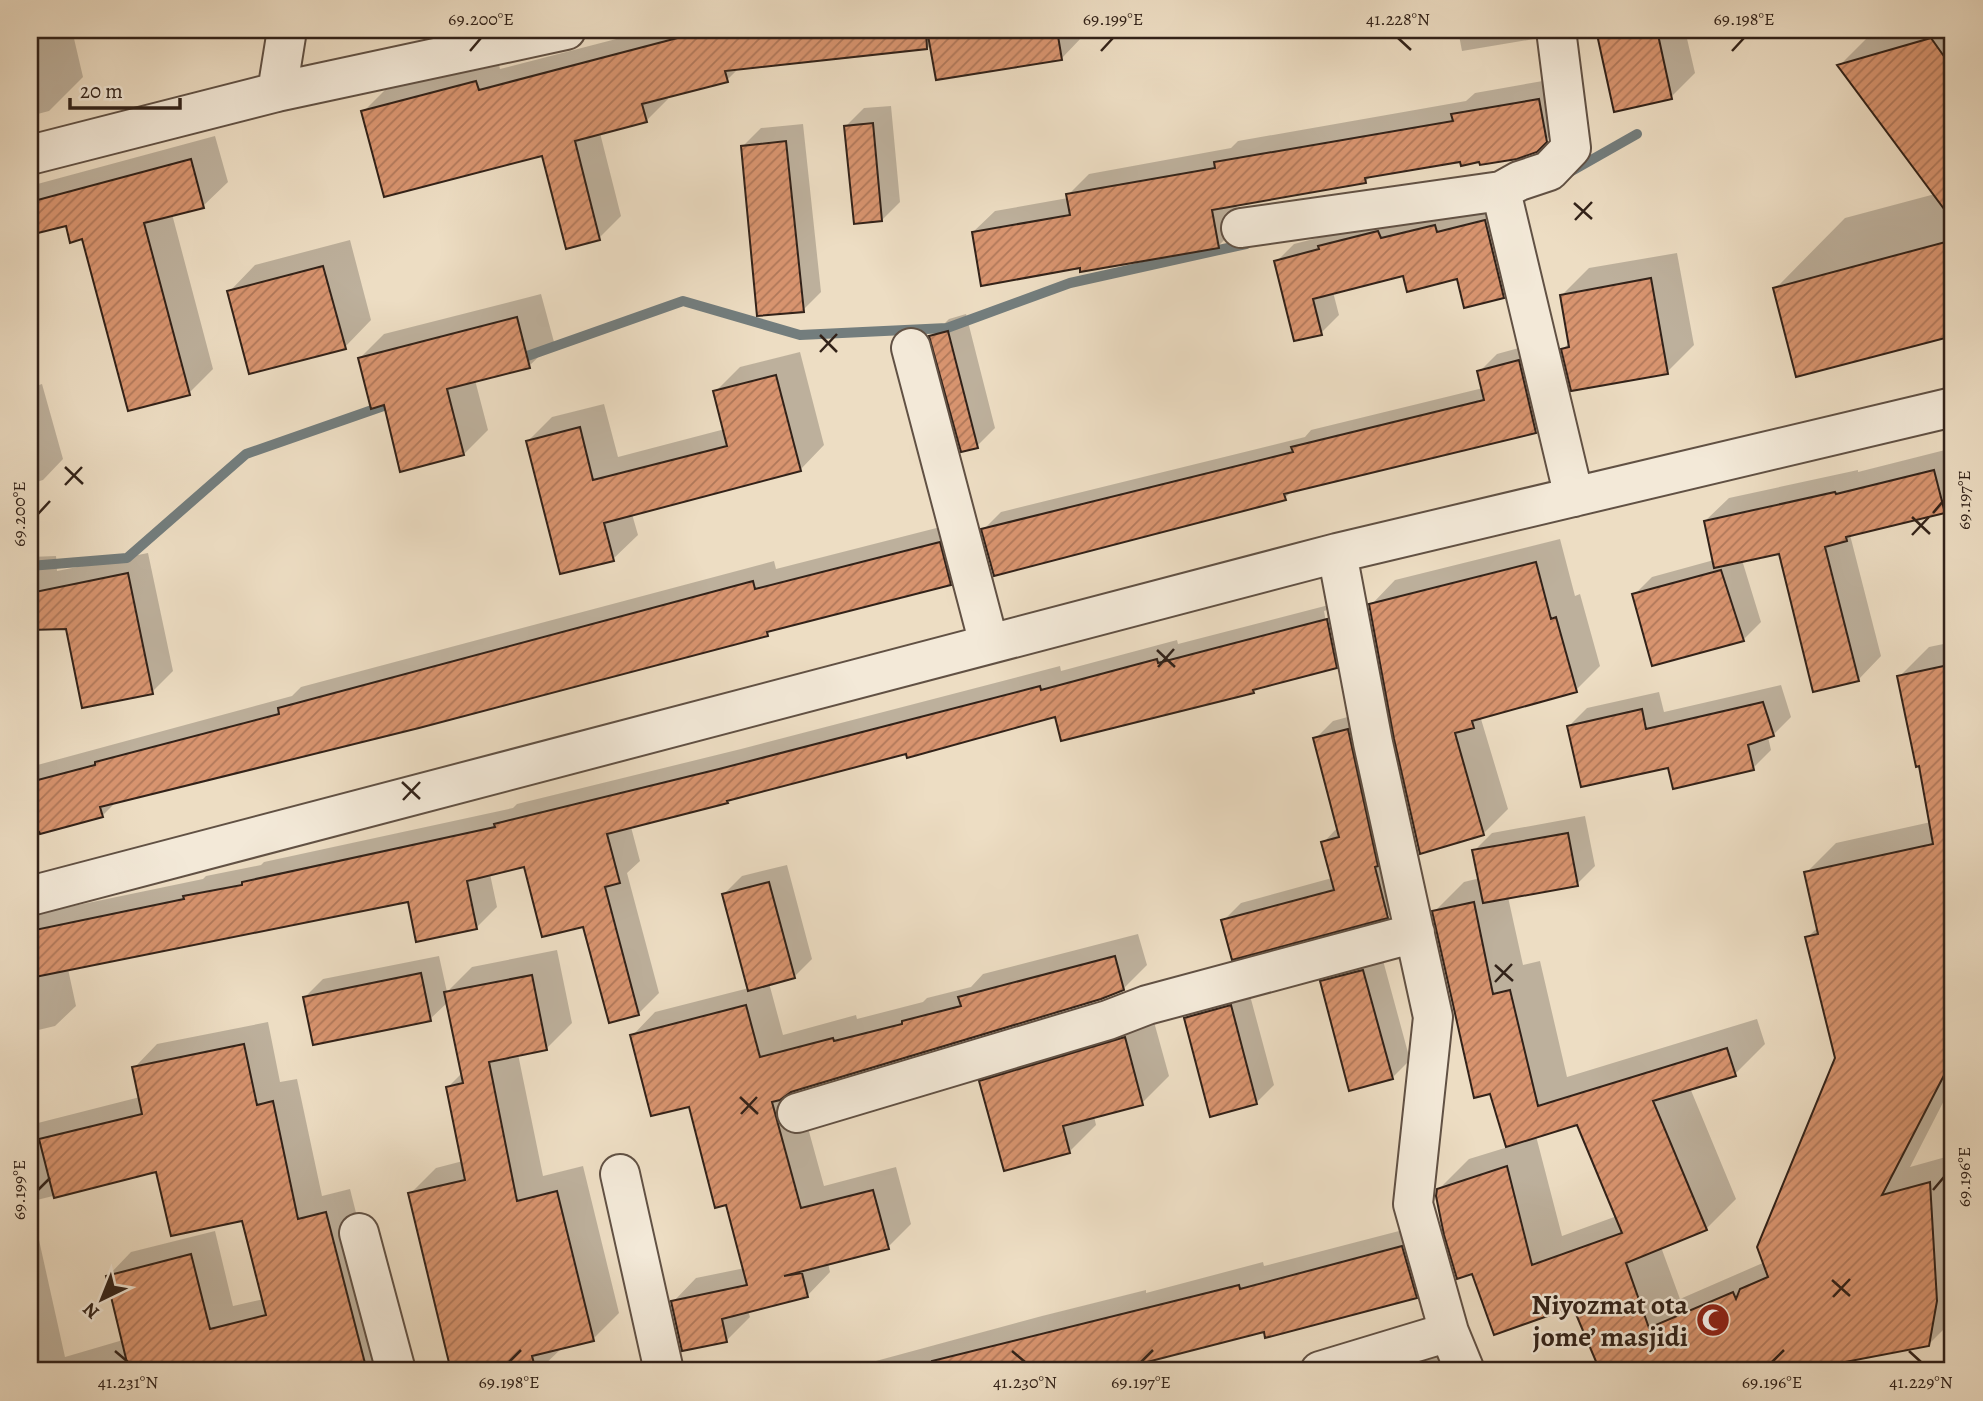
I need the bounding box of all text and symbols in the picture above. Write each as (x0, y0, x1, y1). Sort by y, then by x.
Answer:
text: 69.200°E (448, 7, 514, 31)
text: 69.199°E (1083, 7, 1143, 31)
text: 41.228°N (1366, 7, 1430, 31)
text: 69.198°E (1713, 7, 1775, 31)
scale bar (70, 66, 180, 110)
text: 20 m (80, 77, 123, 105)
text: 69.197°E (1952, 470, 1976, 530)
text: 69.200°E (7, 481, 31, 547)
text: 69.196°E (1952, 1147, 1976, 1207)
text: 69.199°E (7, 1160, 31, 1220)
north arrow (66, 1264, 136, 1334)
place label: Niyozmat ota jome’ masjidi (1531, 1286, 1688, 1356)
text: N (77, 1296, 105, 1325)
mosque icon: Niyozmat ota jome’ masjidi (1694, 1301, 1732, 1339)
text: 41.231°N (98, 1370, 158, 1394)
text: 69.198°E (478, 1370, 540, 1394)
text: 41.230°N (993, 1370, 1057, 1394)
text: 69.197°E (1111, 1370, 1171, 1394)
text: 69.196°E (1742, 1370, 1802, 1394)
text: 41.229°N (1889, 1370, 1953, 1394)

